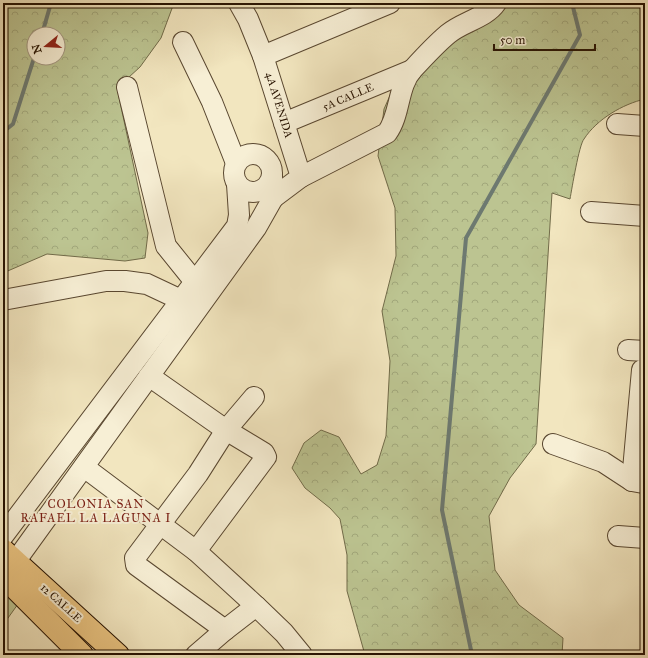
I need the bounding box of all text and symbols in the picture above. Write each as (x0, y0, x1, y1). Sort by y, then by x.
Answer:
north arrow (26, 26, 66, 66)
scale bar (494, 26, 595, 52)
text: 50 m (500, 33, 525, 47)
text: N (29, 42, 45, 55)
street label: 4A AVENIDA (263, 71, 295, 140)
street label: 5A CALLE (321, 80, 375, 114)
district label: COLONIA SAN RAFAEL LA LAGUNA I (21, 497, 171, 525)
street label: 12 CALLE (38, 581, 84, 625)

